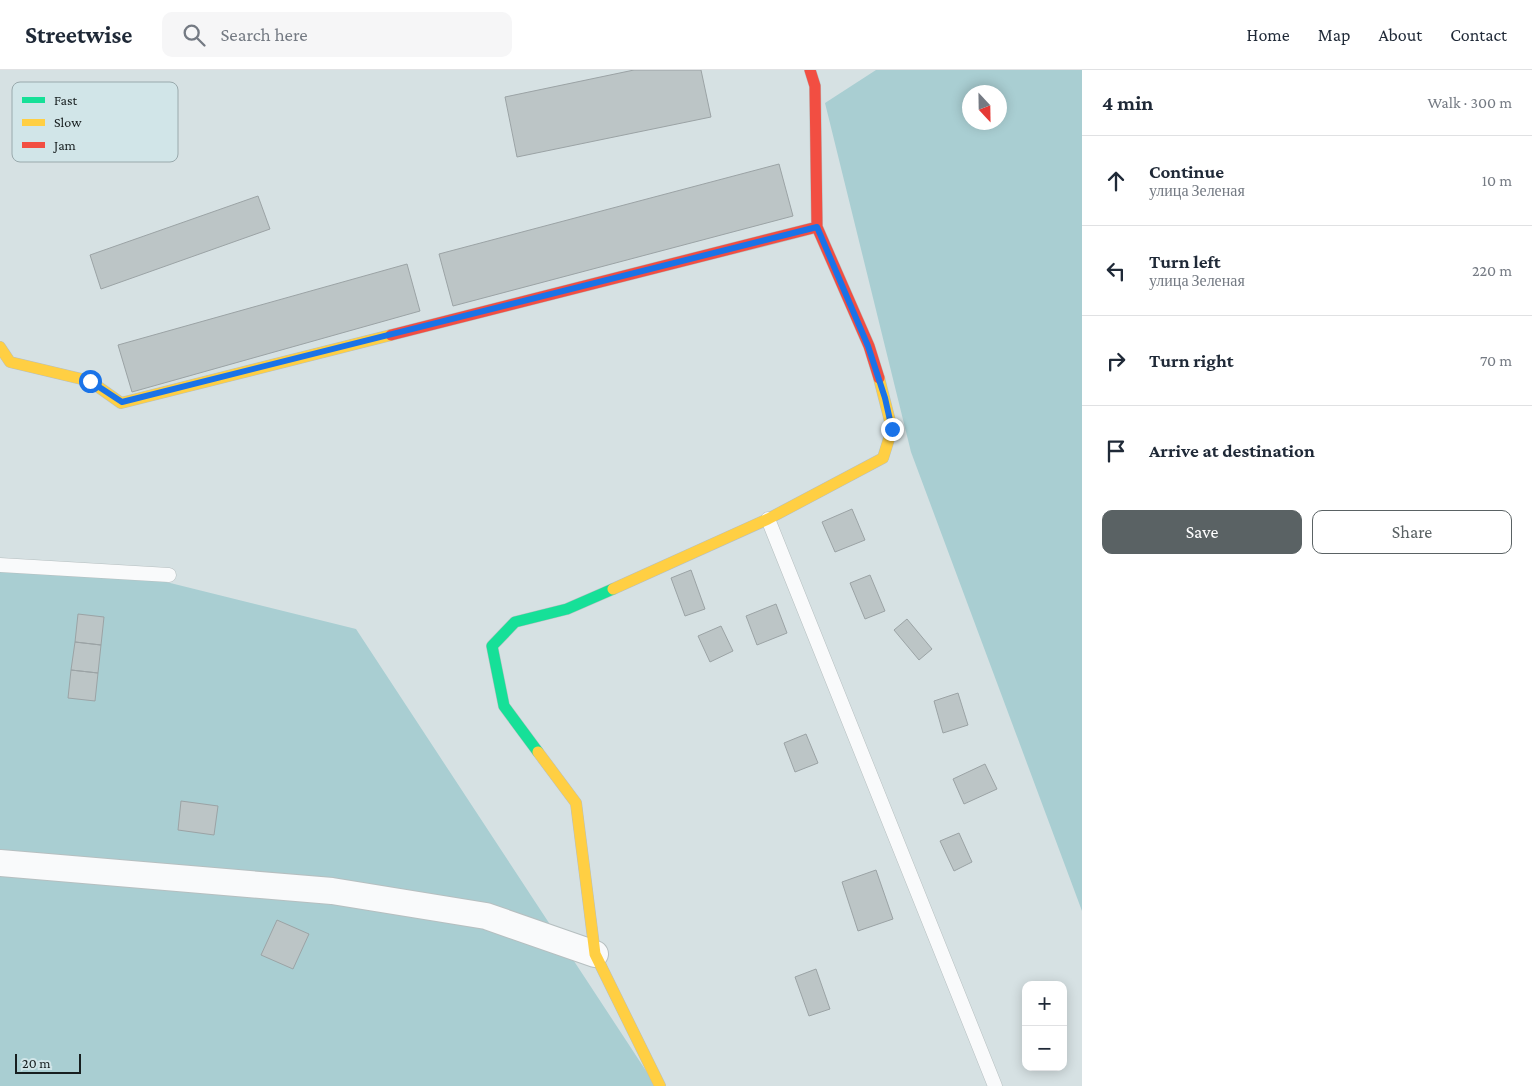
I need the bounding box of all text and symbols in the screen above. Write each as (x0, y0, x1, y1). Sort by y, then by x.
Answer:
search box (162, 12, 512, 57)
text: Streetwise (25, 21, 132, 48)
icon: search (180, 21, 208, 49)
text: Search here (220, 24, 308, 45)
text: Home (1247, 25, 1290, 45)
text: Map (1318, 25, 1350, 45)
text: About (1378, 25, 1422, 45)
text: Contact (1450, 25, 1507, 45)
legend (12, 82, 178, 162)
north arrow (962, 85, 1007, 130)
text: 4 min (1102, 91, 1153, 115)
text: Fast (54, 92, 78, 108)
text: Walk · 300 m (1427, 94, 1512, 111)
text: Slow (54, 114, 82, 130)
text: Jam (52, 137, 76, 153)
text: Continue (1149, 161, 1224, 182)
icon: ahead (1102, 167, 1130, 195)
text: 10 m (1482, 172, 1512, 189)
text: улица Зеленая (1149, 182, 1245, 199)
text: Turn left (1149, 251, 1221, 272)
icon: left (1102, 257, 1130, 285)
text: 220 m (1472, 262, 1512, 279)
text: улица Зеленая (1149, 272, 1245, 289)
icon: right (1102, 347, 1130, 375)
text: Turn right (1149, 350, 1234, 371)
text: 70 m (1480, 352, 1512, 369)
route start (79, 370, 102, 393)
route end (881, 418, 904, 441)
icon: arrive (1102, 437, 1130, 465)
text: Arrive at destination (1149, 440, 1315, 461)
button: Save (1102, 510, 1302, 554)
button: Share (1312, 510, 1512, 554)
map controls (1022, 981, 1067, 1071)
button: + (1022, 981, 1067, 1026)
button: − (1022, 1026, 1067, 1071)
scale bar (15, 1051, 81, 1074)
text: 20 m (22, 1055, 50, 1071)

